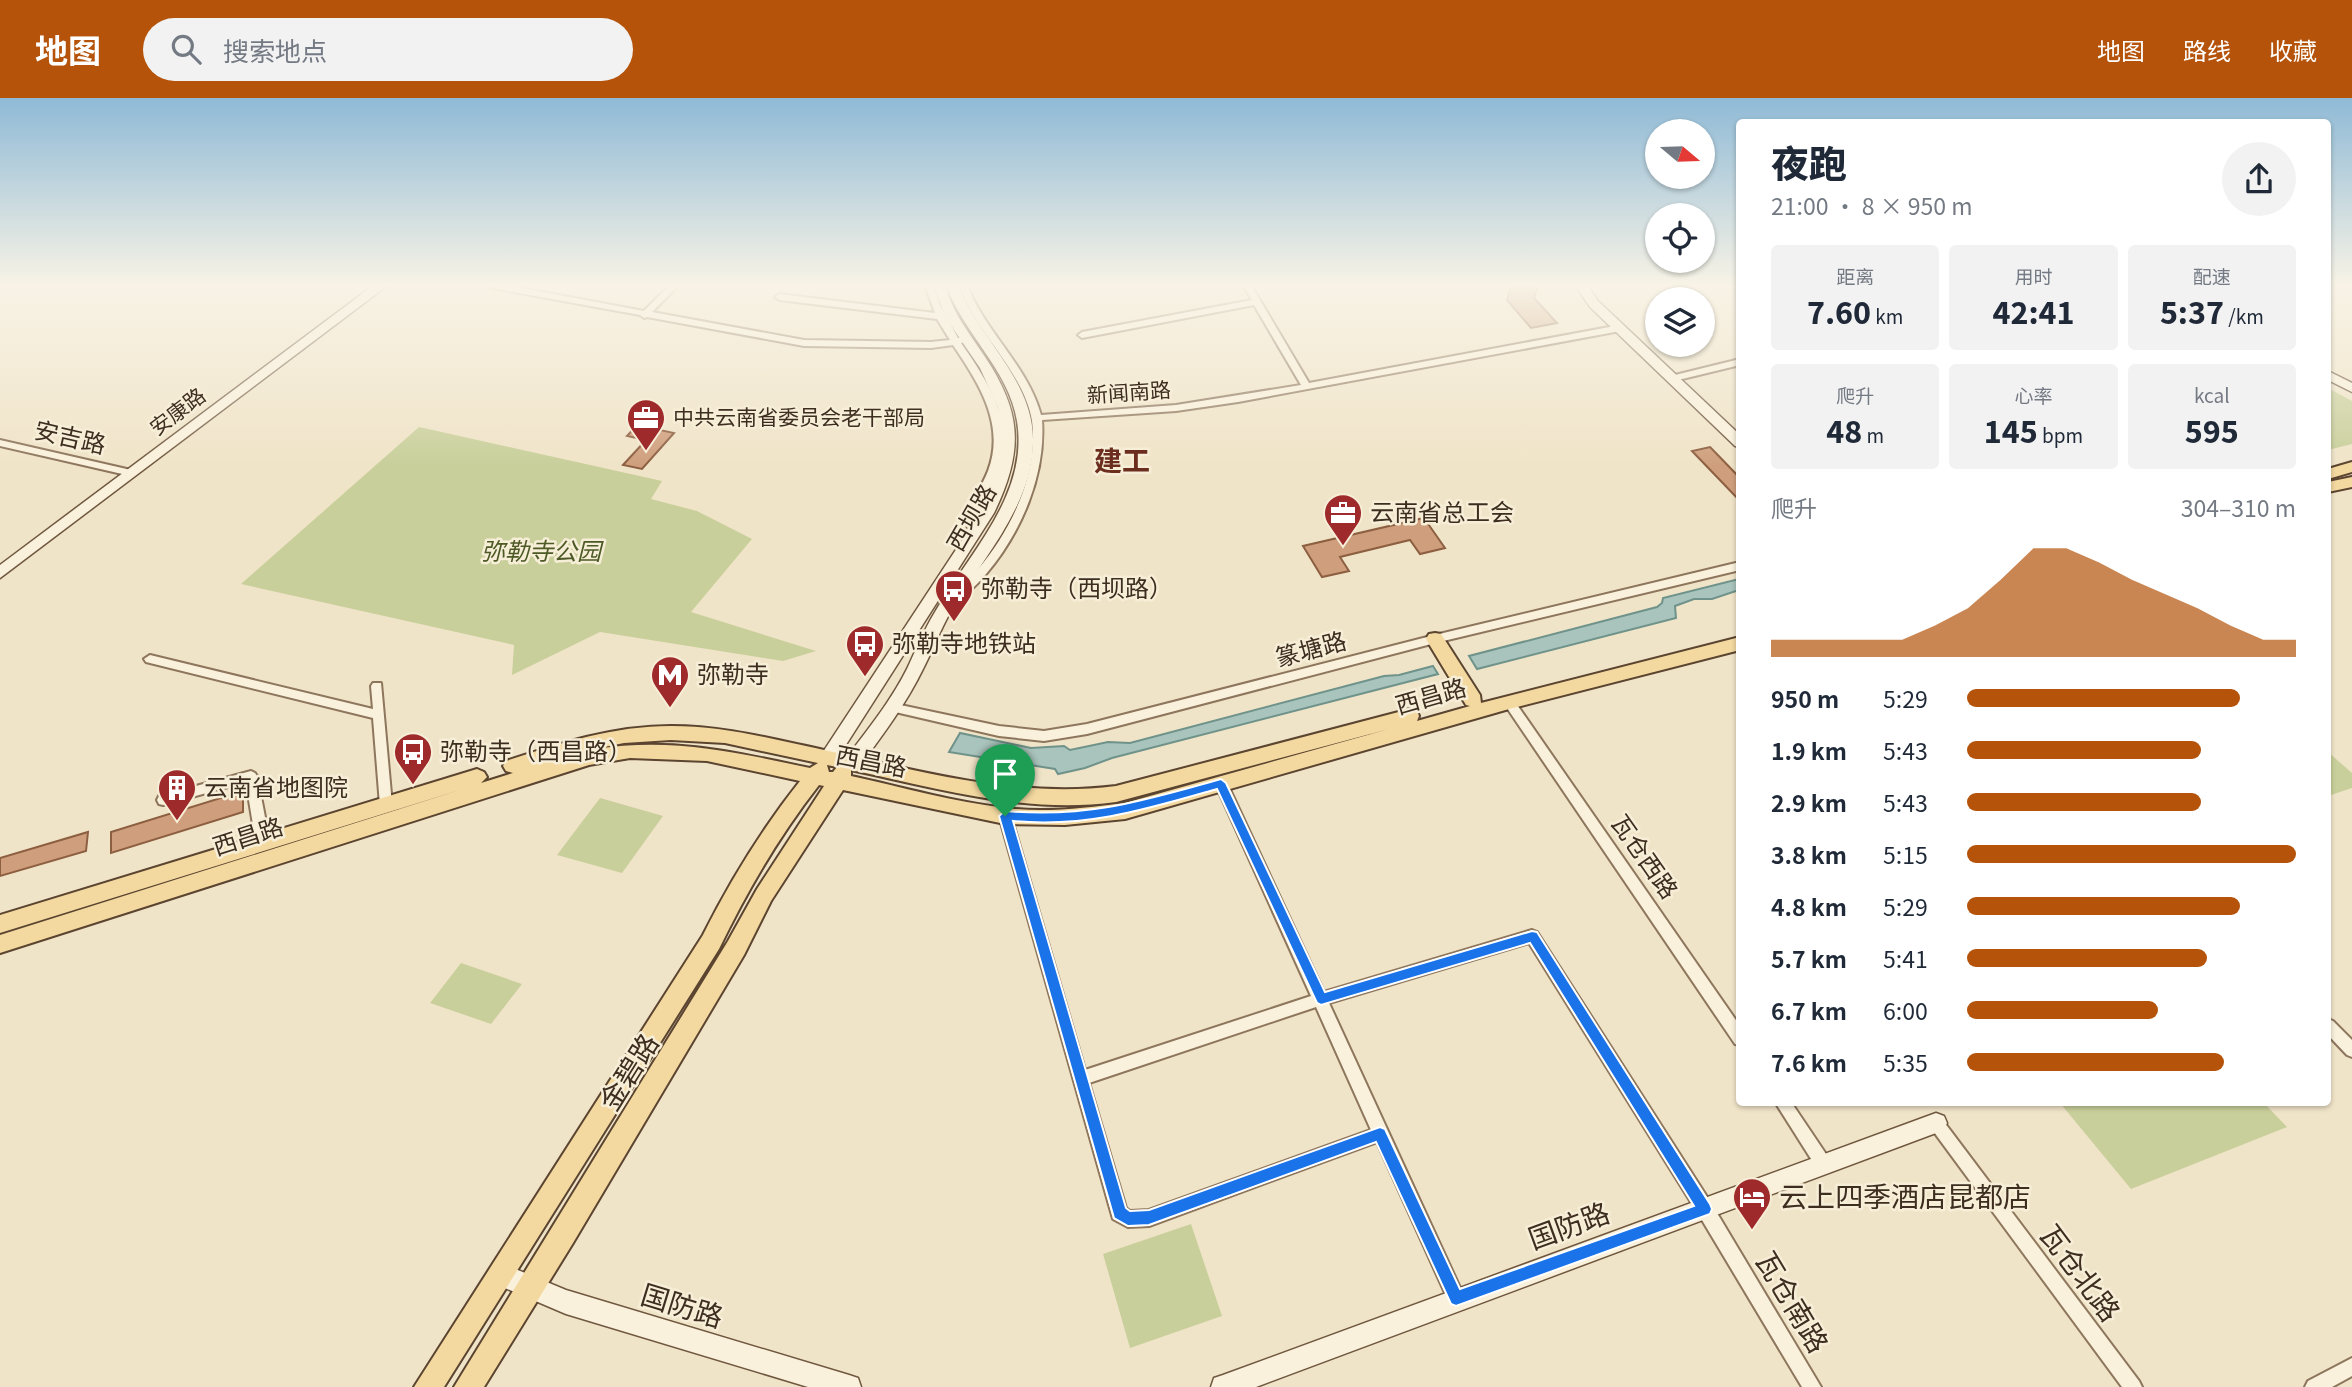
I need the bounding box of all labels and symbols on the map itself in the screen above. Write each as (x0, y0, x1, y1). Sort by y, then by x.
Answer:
north arrow (1645, 119, 1715, 189)
street label: 新闻南路 (1086, 373, 1172, 409)
street label: 安康路 (143, 379, 211, 441)
office icon: 中共云南省委员会老干部局 (625, 397, 667, 452)
place label: 中共云南省委员会老干部局 (673, 401, 925, 431)
street label: 安吉路 (32, 410, 110, 461)
district label: 建工 (1094, 439, 1150, 479)
street label: 西坝路 (937, 477, 1003, 557)
office icon: 云南省总工会 (1322, 492, 1364, 547)
place label: 云南省总工会 (1370, 493, 1514, 528)
park label: 弥勒寺公园 (481, 532, 604, 567)
bus stop icon: 弥勒寺（西坝路） (933, 568, 975, 623)
place label: 弥勒寺（西坝路） (981, 569, 1173, 604)
street label: 篆塘路 (1271, 621, 1350, 674)
bus stop icon: 弥勒寺地铁站 (844, 623, 886, 678)
place label: 弥勒寺地铁站 (892, 624, 1036, 659)
metro station icon: 弥勒寺 (649, 654, 691, 709)
place label: 弥勒寺 (697, 655, 769, 690)
street label: 西昌路 (1391, 668, 1470, 721)
bus stop icon: 弥勒寺（西昌路） (392, 731, 434, 786)
place label: 弥勒寺（西昌路） (440, 732, 632, 767)
street label: 西昌路 (833, 735, 910, 784)
pin (975, 744, 1035, 816)
building icon: 云南省地图院 (156, 767, 198, 822)
place label: 云南省地图院 (204, 768, 348, 803)
street label: 瓦仓西路 (1604, 806, 1688, 905)
street label: 西昌路 (208, 807, 287, 862)
street label: 金碧路 (588, 1025, 667, 1117)
place label: 云上四季酒店昆都店 (1779, 1175, 2031, 1215)
hotel icon: 云上四季酒店昆都店 (1731, 1176, 1773, 1231)
street label: 国防路 (1522, 1191, 1615, 1257)
street label: 瓦仓北路 (2032, 1215, 2131, 1329)
street label: 瓦仓南路 (1748, 1243, 1840, 1359)
street label: 国防路 (637, 1273, 729, 1335)

